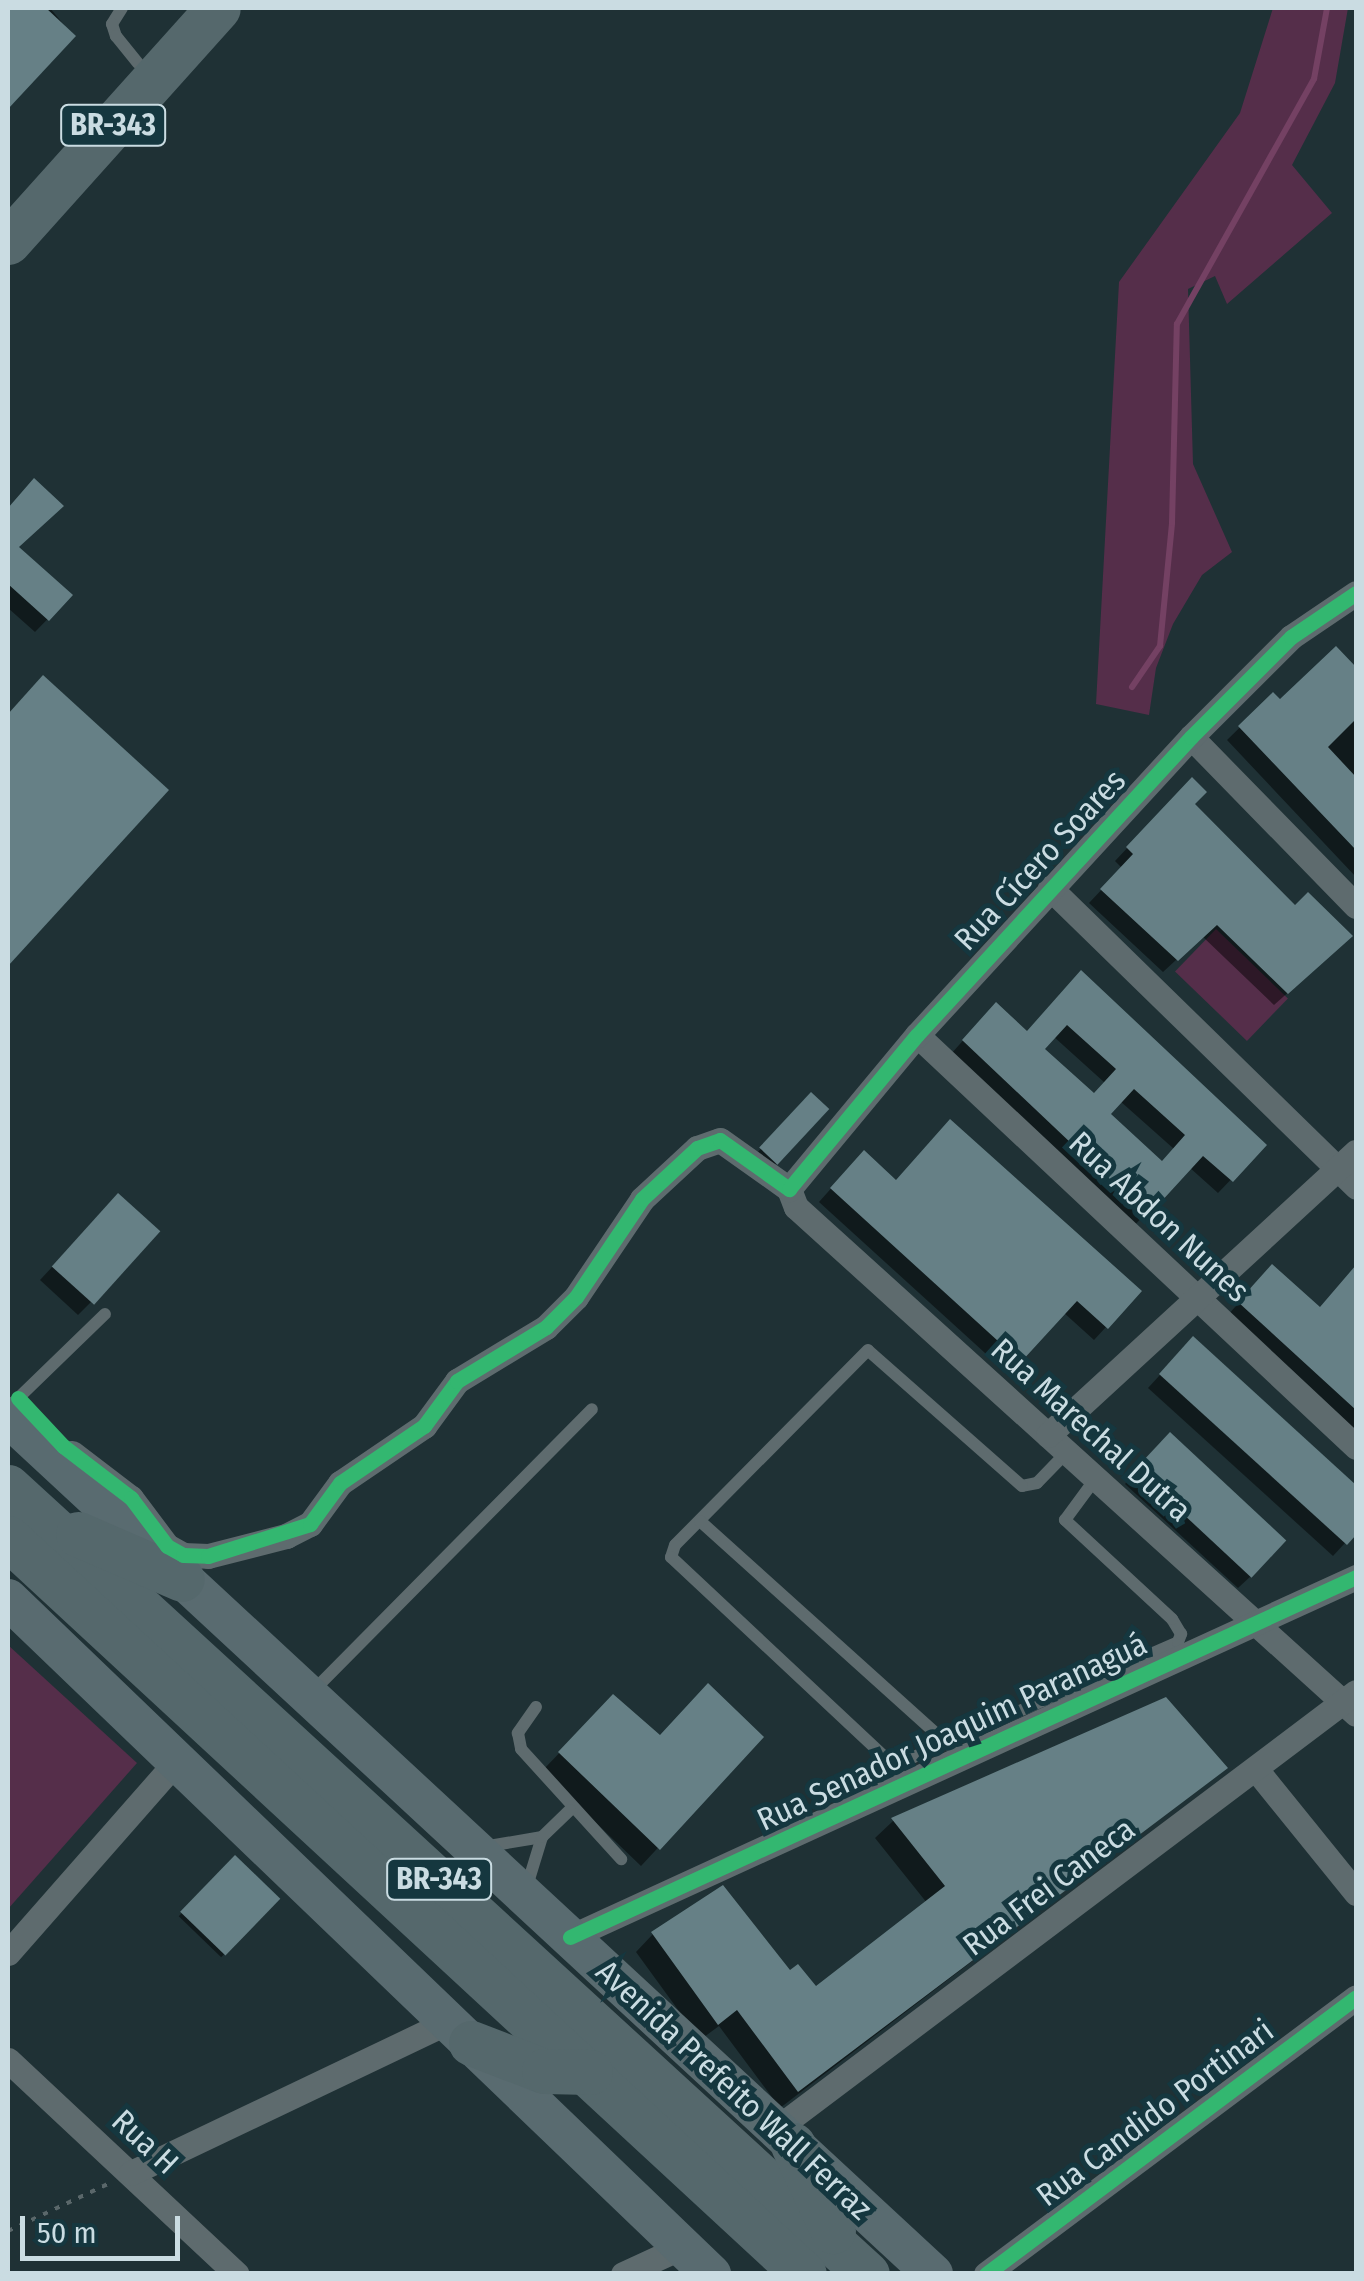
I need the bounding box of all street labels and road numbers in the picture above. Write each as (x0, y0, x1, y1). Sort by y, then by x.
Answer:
road number: BR-343 (58, 100, 168, 150)
street label: Rua Cícero Soares (946, 762, 1134, 958)
street label: Rua Abdon Nunes (1061, 1124, 1257, 1310)
street label: Rua Marechal Dutra (983, 1330, 1199, 1530)
street label: Rua Senador Joaquim Paranaguá (751, 1625, 1153, 1839)
street label: Rua Frei Caneca (955, 1810, 1143, 1964)
road number: BR-343 (384, 1854, 494, 1904)
street label: Avenida Prefeito Wall Ferraz (588, 1952, 880, 2228)
street label: Rua Candido Portinari (1029, 2011, 1281, 2215)
street label: Rua H (104, 2102, 186, 2182)

